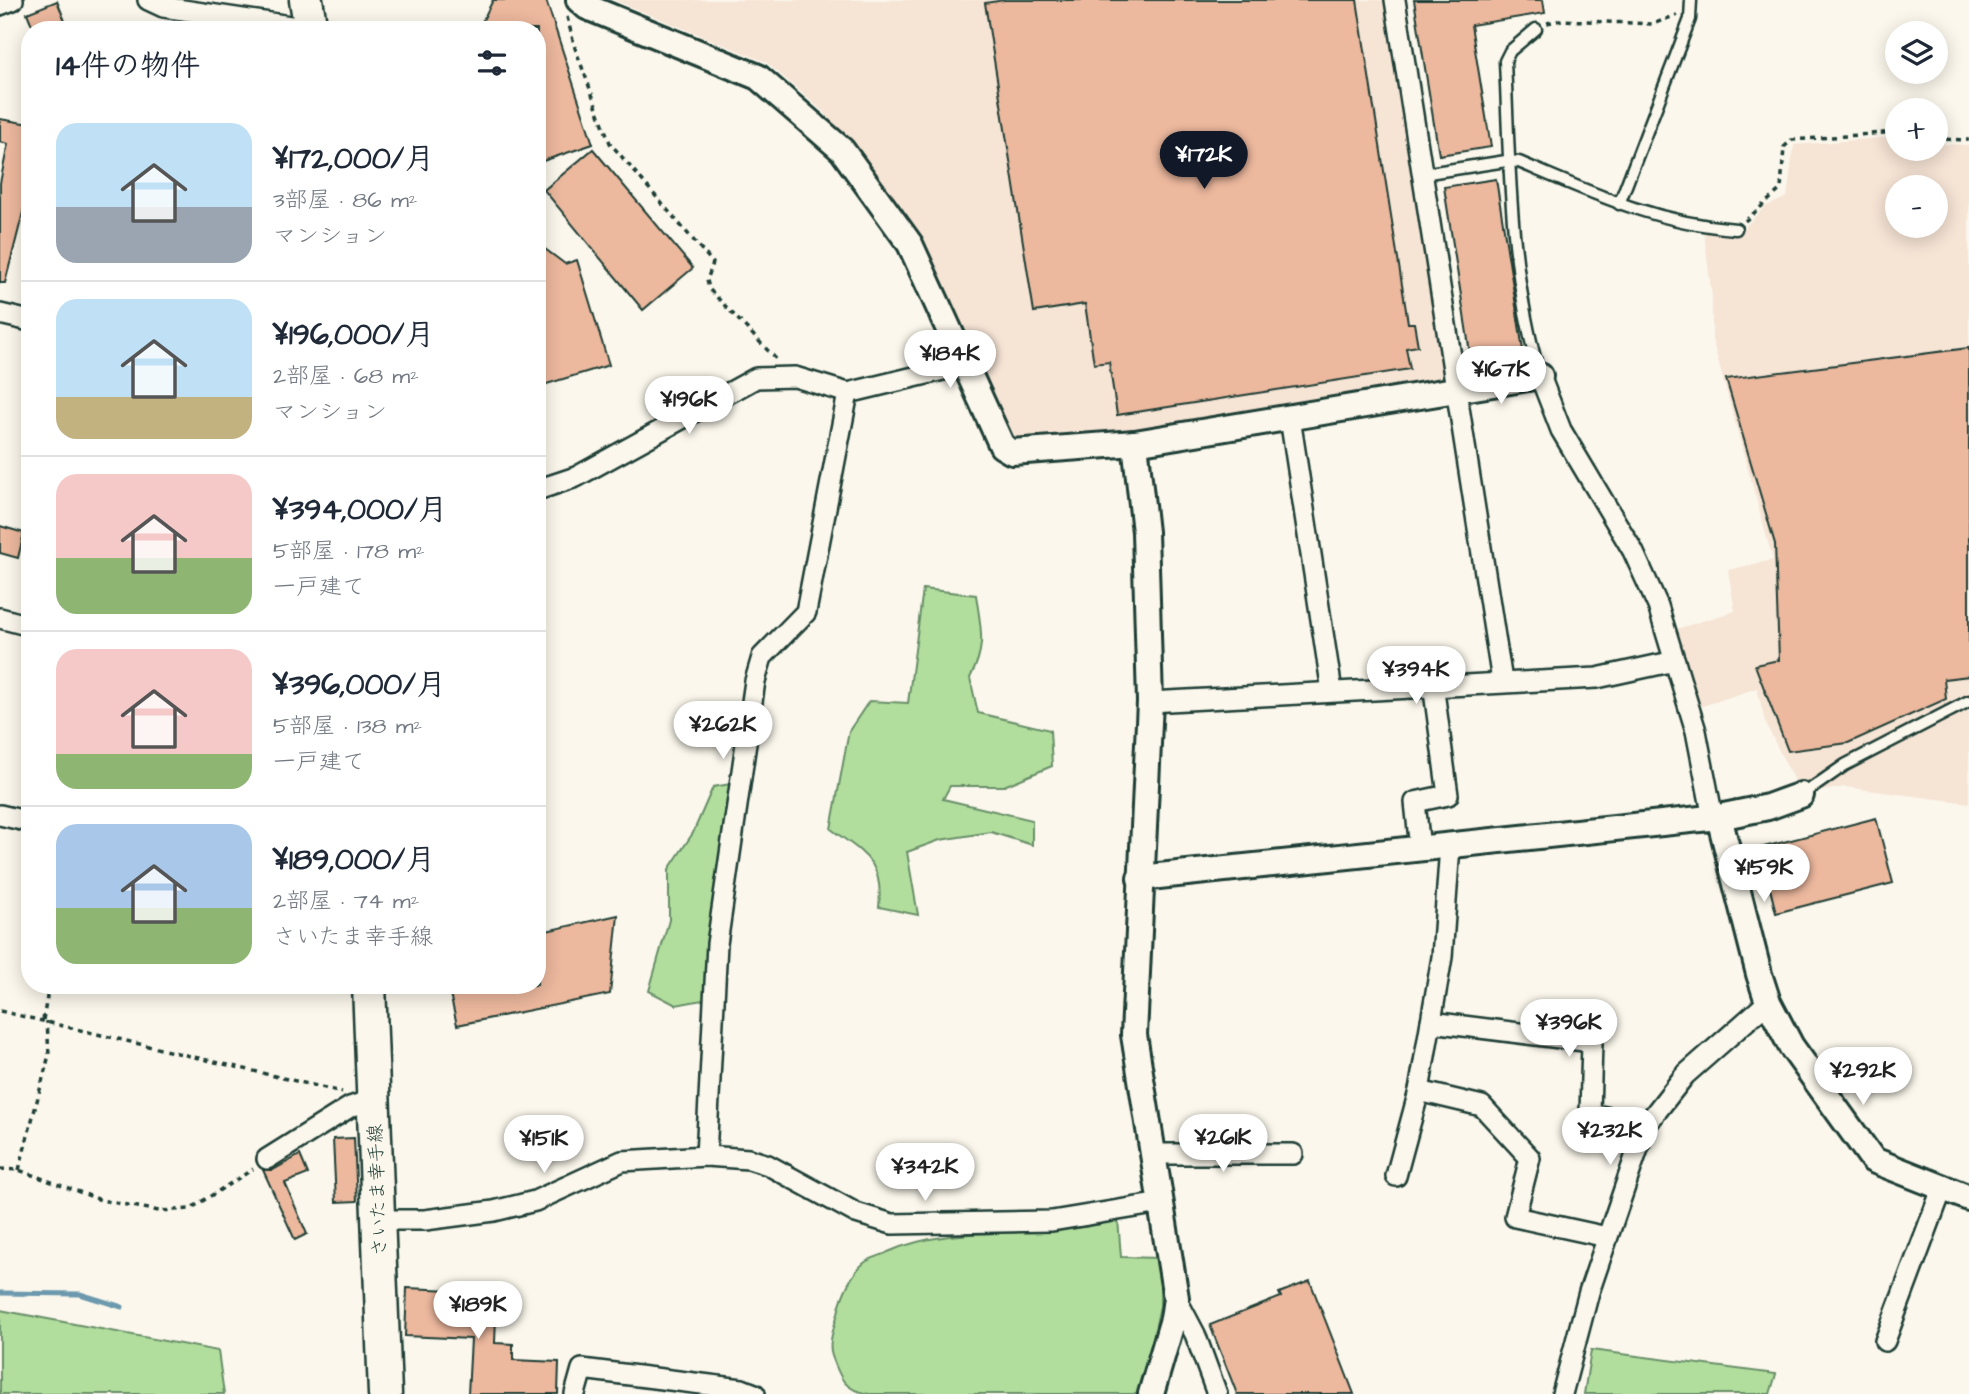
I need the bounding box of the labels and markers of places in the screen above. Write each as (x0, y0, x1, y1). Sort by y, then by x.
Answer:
pin: ¥172K (1155, 132, 1253, 191)
pin: ¥184K (901, 330, 999, 390)
pin: ¥167K (1452, 346, 1550, 406)
pin: ¥196K (640, 376, 738, 436)
pin: ¥394K (1367, 646, 1465, 706)
pin: ¥262K (674, 702, 772, 761)
pin: ¥159K (1715, 844, 1813, 904)
pin: ¥396K (1520, 1000, 1618, 1059)
pin: ¥292K (1814, 1048, 1912, 1107)
pin: ¥232K (1561, 1108, 1659, 1167)
pin: ¥261K (1174, 1114, 1272, 1174)
pin: ¥151K (495, 1116, 593, 1175)
pin: ¥342K (876, 1144, 974, 1203)
pin: ¥189K (429, 1282, 527, 1341)

